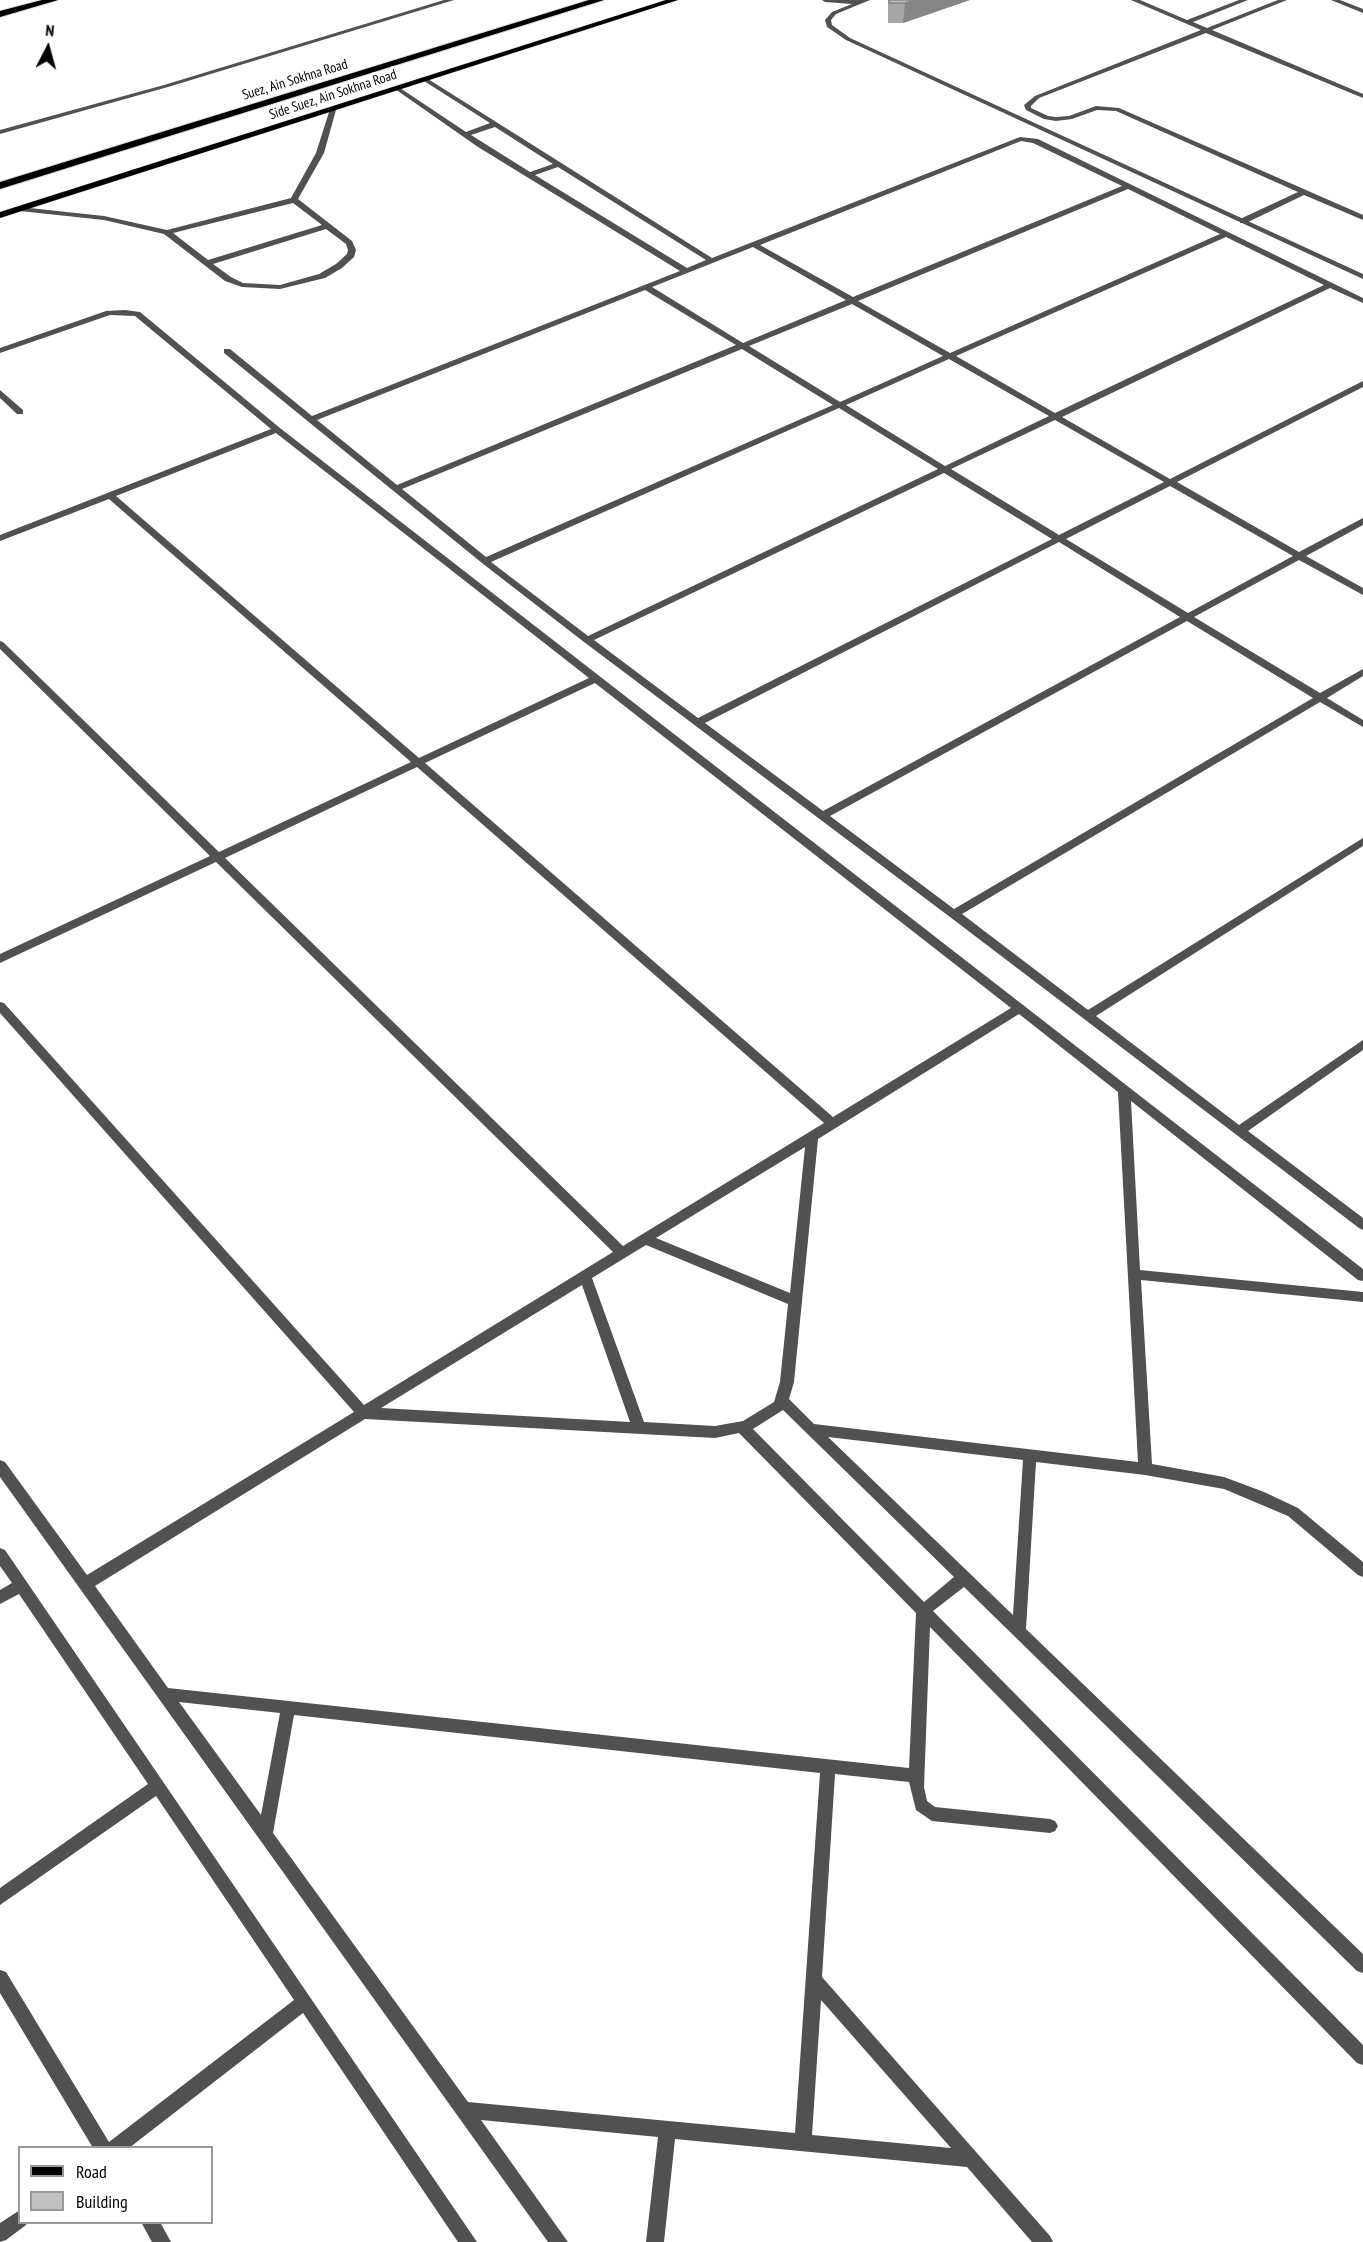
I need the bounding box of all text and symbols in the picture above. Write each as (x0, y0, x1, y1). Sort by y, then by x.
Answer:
north arrow (18, 18, 78, 78)
text: N (45, 20, 55, 40)
street label: Suez, Ain Sokhna Road (240, 56, 350, 104)
street label: Side Suez, Ain Sokhna Road (267, 66, 399, 124)
legend (18, 2146, 213, 2224)
text: Road (76, 2160, 107, 2183)
text: Building (76, 2190, 128, 2213)

